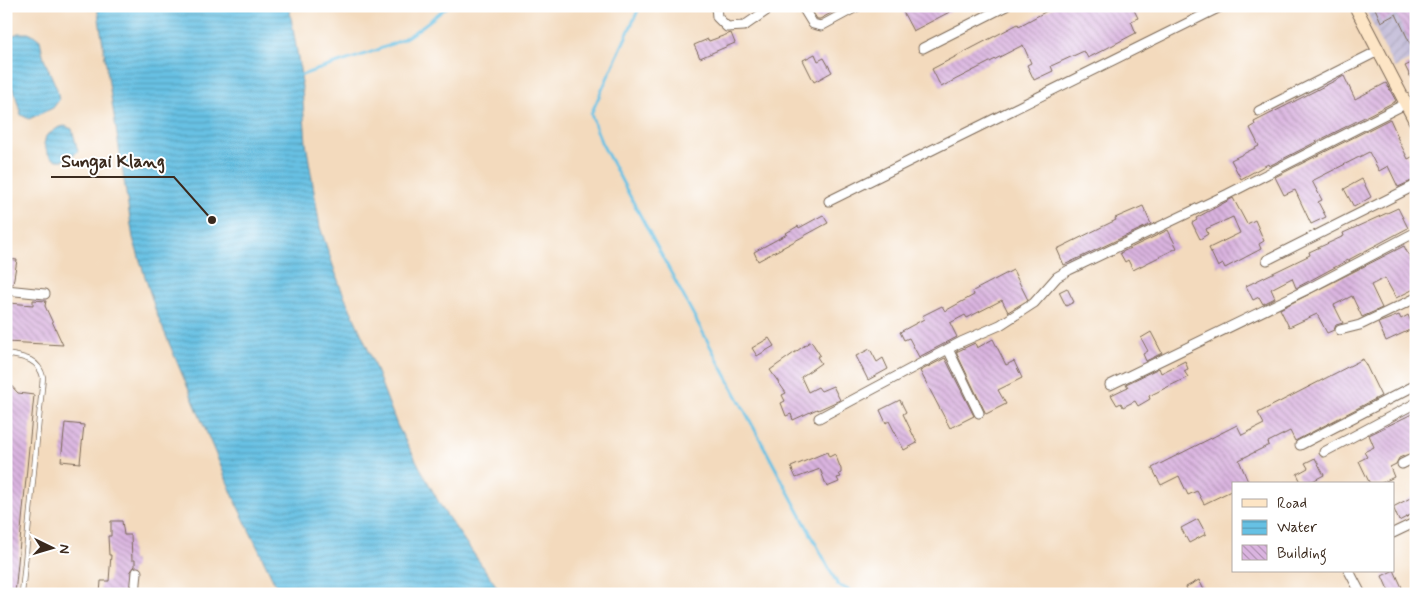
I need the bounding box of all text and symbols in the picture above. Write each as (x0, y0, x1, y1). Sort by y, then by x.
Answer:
callout: Sungai Klang (51, 144, 174, 177)
text: Sungai Klang (61, 150, 165, 176)
legend (1232, 482, 1394, 572)
text: Road (1277, 494, 1307, 514)
text: Water (1277, 518, 1317, 538)
north arrow (28, 522, 78, 572)
text: N (55, 544, 73, 554)
text: Building (1277, 544, 1327, 565)

